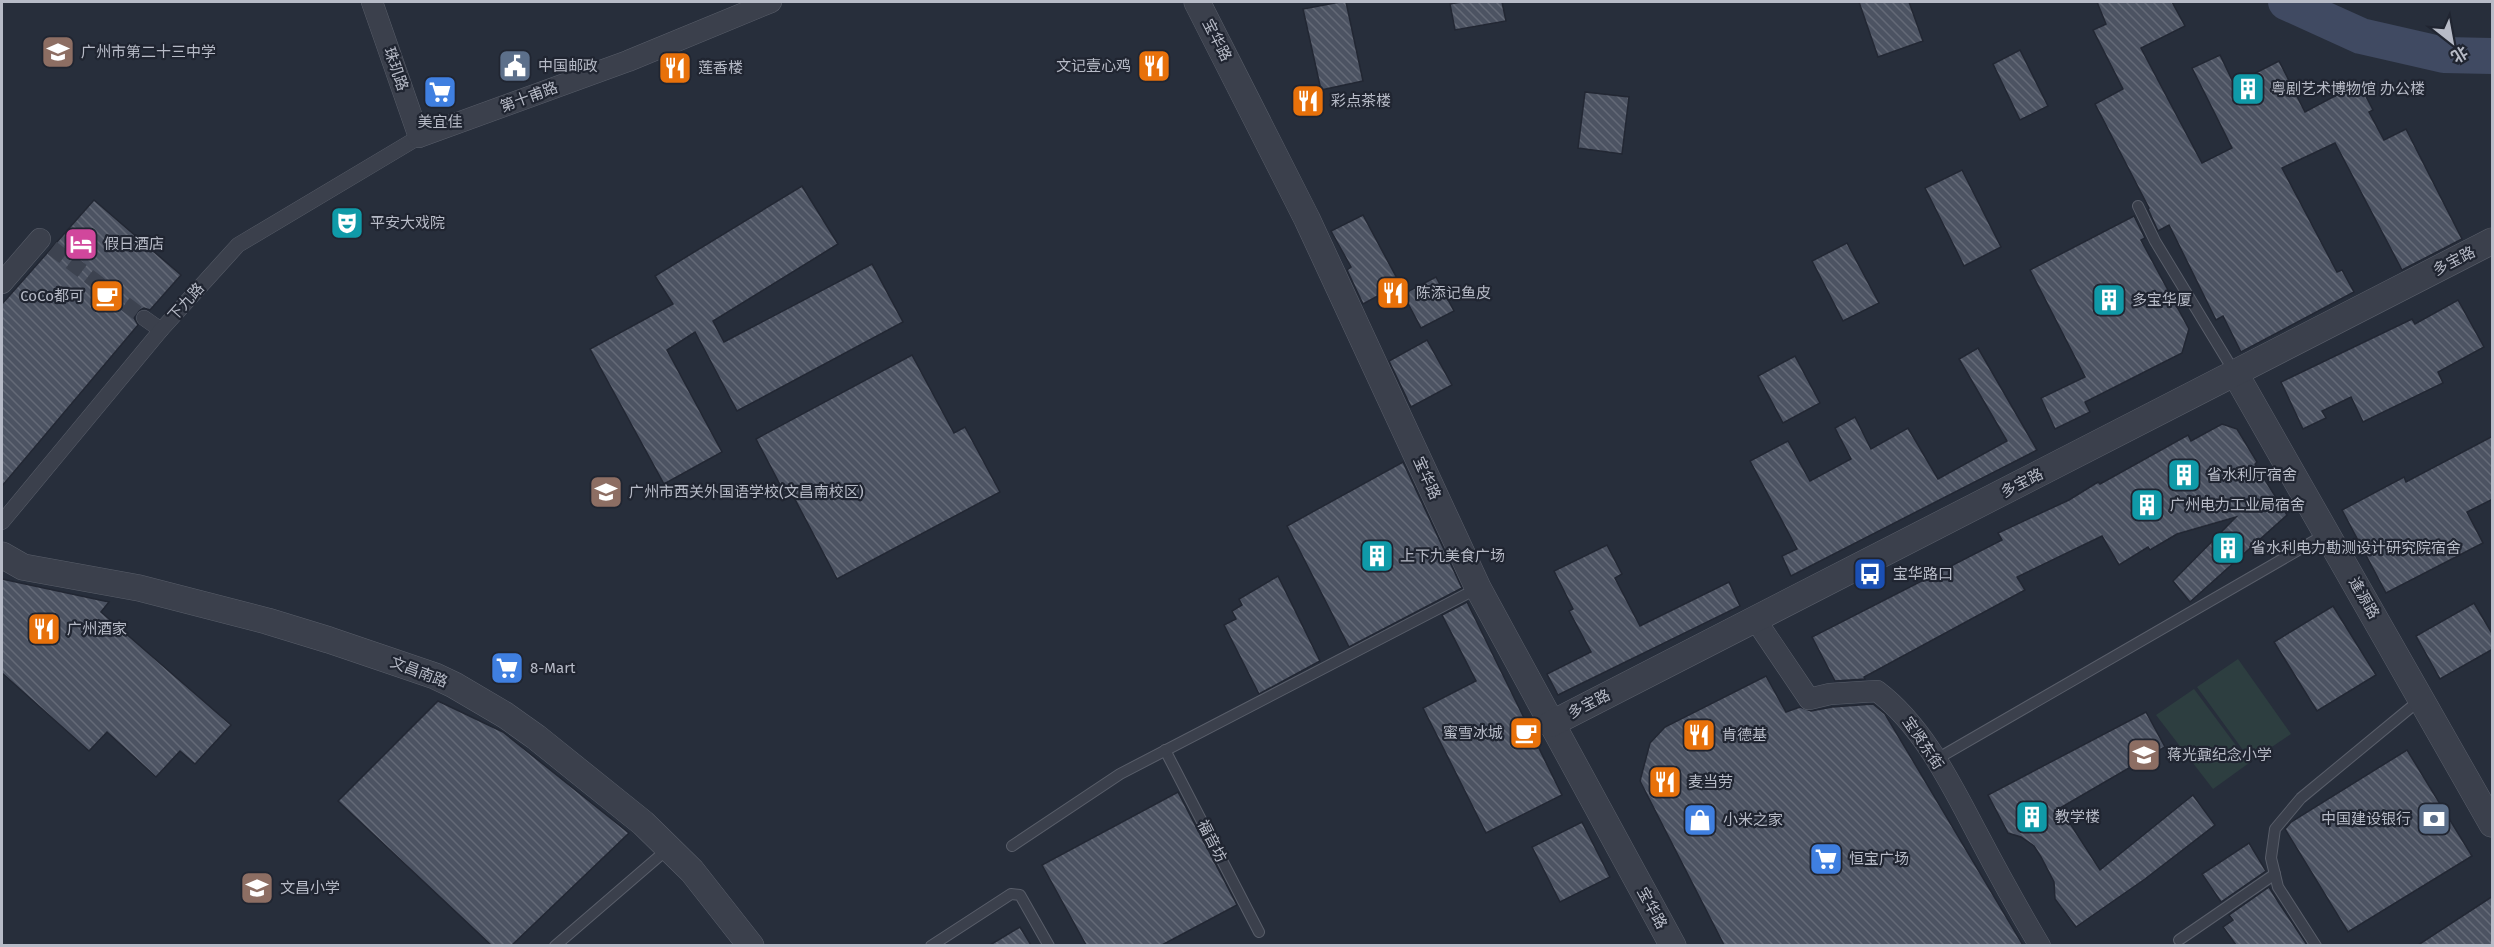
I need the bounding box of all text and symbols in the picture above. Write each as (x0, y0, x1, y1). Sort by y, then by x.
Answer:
north arrow (2422, 12, 2482, 72)
street label: 宝华路 (1199, 16, 1235, 64)
school or university icon: 广州市第二十三中学 (40, 34, 76, 70)
text: 北 (2448, 42, 2471, 67)
place label: 广州市第二十三中学 (81, 43, 216, 61)
street label: 珠玑路 (380, 45, 412, 93)
public building icon: 中国邮政 (497, 48, 533, 84)
restaurant icon: 文记壹心鸡 (1136, 48, 1172, 84)
restaurant icon: 莲香楼 (657, 50, 693, 86)
place label: 中国邮政 (538, 57, 598, 75)
place label: 文记壹心鸡 (1056, 57, 1131, 75)
place label: 莲香楼 (698, 59, 743, 77)
building icon: 粤剧艺术博物馆 办公楼 (2230, 71, 2266, 107)
supermarket icon: 美宜佳 (422, 74, 458, 110)
street label: 第十甫路 (498, 78, 560, 116)
place label: 粤剧艺术博物馆 办公楼 (2271, 80, 2425, 98)
restaurant icon: 彩点茶楼 (1290, 83, 1326, 119)
place label: 彩点茶楼 (1331, 92, 1391, 110)
place label: 美宜佳 (417, 113, 463, 131)
theatre icon: 平安大戏院 (329, 205, 365, 241)
place label: 平安大戏院 (370, 214, 445, 232)
hotel icon: 假日酒店 (63, 226, 99, 262)
place label: 假日酒店 (104, 235, 164, 253)
street label: 多宝路 (2430, 243, 2478, 279)
restaurant icon: 陈添记鱼皮 (1375, 275, 1411, 311)
cafe icon: CoCo都可 (89, 278, 125, 314)
street label: 下九路 (164, 279, 208, 325)
building icon: 多宝华厦 (2091, 282, 2127, 318)
place label: 陈添记鱼皮 (1416, 284, 1491, 302)
place label: CoCo都可 (20, 287, 84, 305)
place label: 多宝华厦 (2132, 291, 2192, 309)
street label: 宝华路 (1410, 454, 1444, 502)
building icon: 省水利厅宿舍 (2166, 457, 2202, 493)
street label: 多宝路 (1998, 465, 2046, 501)
place label: 省水利厅宿舍 (2207, 466, 2297, 484)
school or university icon: 广州市西关外国语学校(文昌南校区) (588, 474, 624, 510)
place label: 广州市西关外国语学校(文昌南校区) (629, 483, 864, 501)
building icon: 广州电力工业局宿舍 (2129, 487, 2165, 523)
place label: 广州电力工业局宿舍 (2170, 496, 2305, 514)
building icon: 省水利电力勘测设计研究院宿舍 (2210, 530, 2246, 566)
building icon: 上下九美食广场 (1359, 538, 1395, 574)
place label: 省水利电力勘测设计研究院宿舍 (2251, 539, 2461, 557)
place label: 上下九美食广场 (1400, 547, 1505, 565)
bus stop icon: 宝华路口 (1852, 556, 1888, 592)
place label: 宝华路口 (1893, 565, 1953, 583)
street label: 逢源路 (2345, 574, 2383, 622)
restaurant icon: 广州酒家 (26, 611, 62, 647)
place label: 广州酒家 (67, 620, 127, 638)
supermarket icon: 8-Mart (489, 650, 525, 686)
street label: 文昌南路 (388, 653, 450, 691)
place label: 8-Mart (530, 659, 576, 677)
street label: 多宝路 (1565, 686, 1613, 722)
street label: 宝贤东街 (1899, 713, 1947, 773)
cafe icon: 蜜雪冰城 (1508, 715, 1544, 751)
restaurant icon: 肯德基 (1681, 717, 1717, 753)
place label: 蜜雪冰城 (1443, 724, 1503, 742)
place label: 肯德基 (1722, 726, 1767, 744)
school or university icon: 蒋光鼐纪念小学 (2126, 737, 2162, 773)
place label: 蒋光鼐纪念小学 (2167, 746, 2272, 764)
restaurant icon: 麦当劳 (1647, 764, 1683, 800)
place label: 麦当劳 (1688, 773, 1733, 791)
building icon: 教学楼 (2014, 799, 2050, 835)
bank icon: 中国建设银行 (2416, 801, 2452, 837)
shop icon: 小米之家 (1682, 802, 1718, 838)
place label: 教学楼 (2055, 808, 2100, 826)
place label: 中国建设银行 (2321, 810, 2411, 828)
place label: 小米之家 (1723, 811, 1783, 829)
street label: 福音坊 (1194, 817, 1230, 865)
supermarket icon: 恒宝广场 (1808, 841, 1844, 877)
place label: 恒宝广场 (1849, 850, 1909, 868)
school or university icon: 文昌小学 (239, 870, 275, 906)
place label: 文昌小学 (280, 879, 340, 897)
street label: 宝华路 (1633, 884, 1671, 932)

